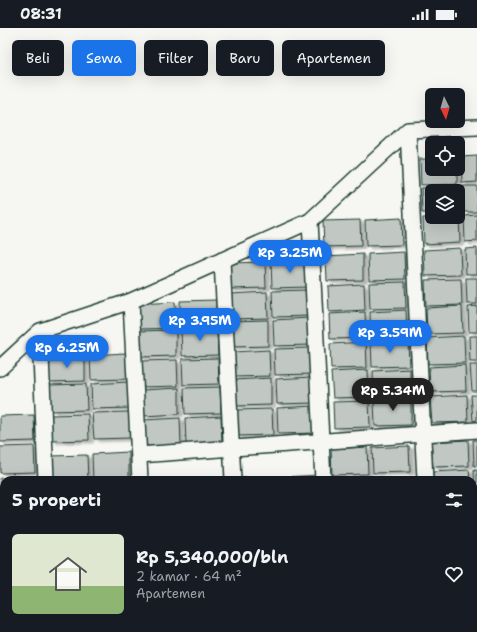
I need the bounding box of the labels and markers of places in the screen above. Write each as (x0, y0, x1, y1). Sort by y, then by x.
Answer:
pin: Rp 3.25M (249, 240, 331, 274)
pin: Rp 3.95M (159, 308, 241, 342)
pin: Rp 3.59M (349, 320, 431, 354)
pin: Rp 6.25M (26, 335, 108, 369)
pin: Rp 5.34M (352, 378, 434, 412)

